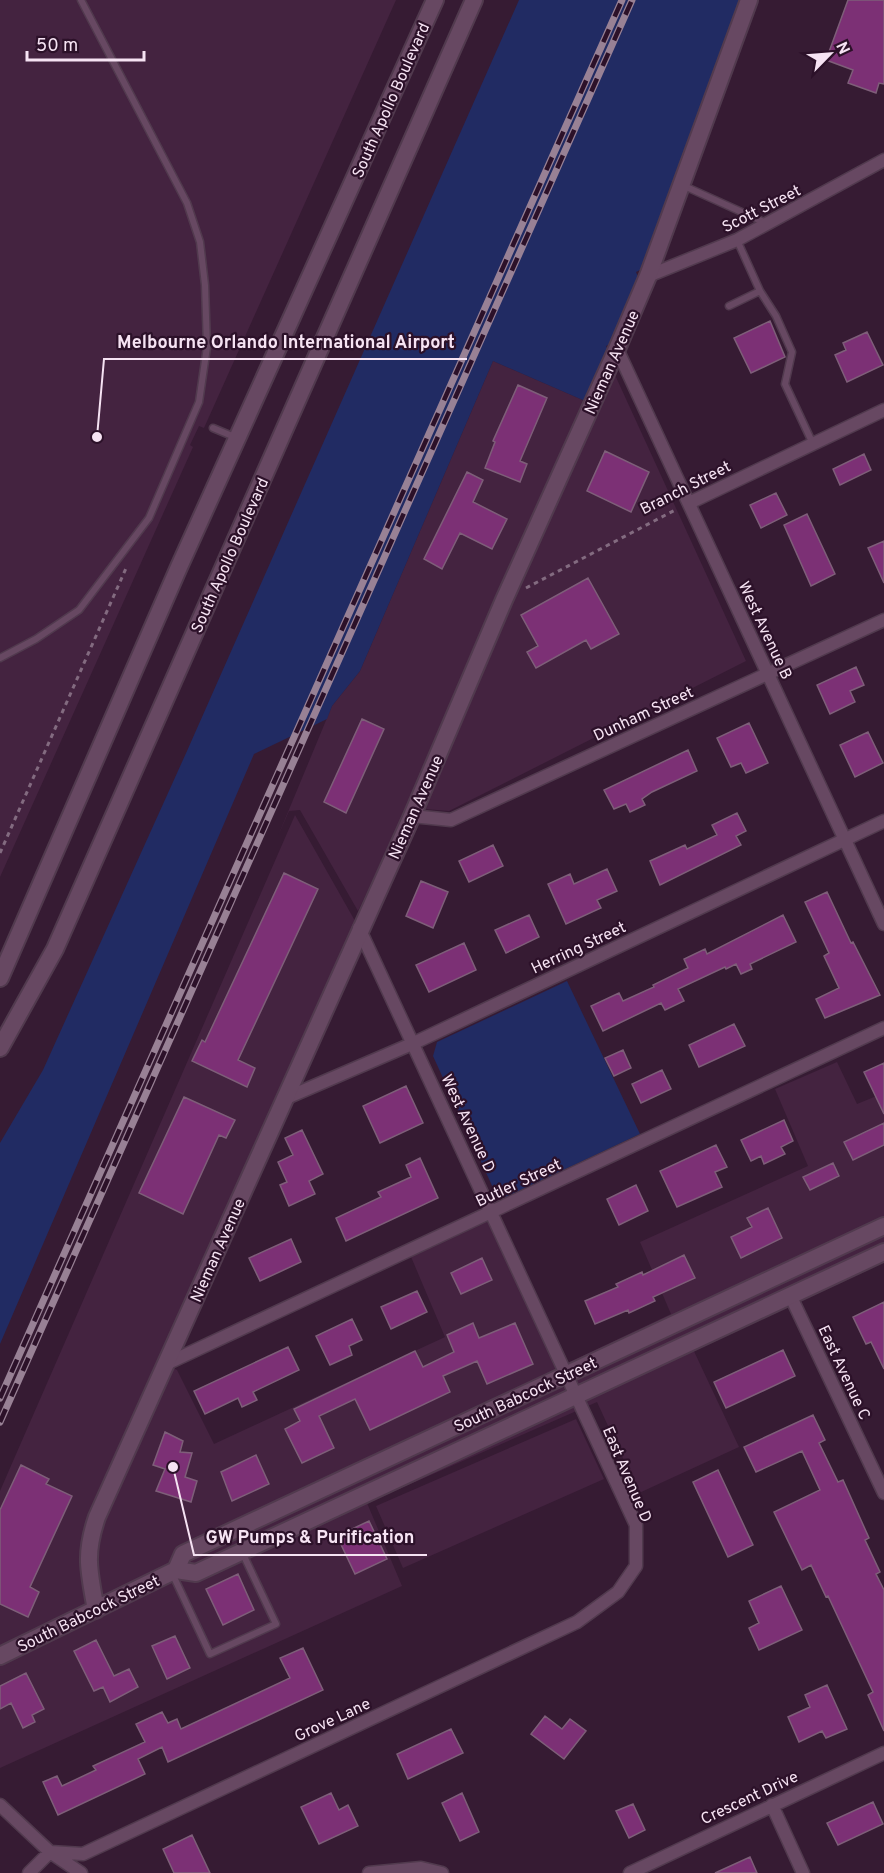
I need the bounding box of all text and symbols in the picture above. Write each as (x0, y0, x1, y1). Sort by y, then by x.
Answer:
street label: South Apollo Boulevard (349, 20, 435, 181)
scale bar (27, 24, 144, 62)
north arrow (800, 24, 860, 84)
text: 50 m (36, 35, 78, 58)
text: N (830, 39, 853, 58)
street label: Scott Street (719, 181, 805, 238)
street label: Nieman Avenue (581, 308, 645, 418)
callout: Melbourne Orlando International Airport (104, 323, 467, 359)
text: Melbourne Orlando International Airport (117, 332, 455, 355)
street label: Branch Street (637, 457, 735, 520)
street label: South Apollo Boulevard (188, 475, 274, 636)
street label: West Avenue B (733, 579, 796, 683)
street label: Dunham Street (591, 683, 697, 747)
street label: Nieman Avenue (385, 753, 449, 863)
street label: Herring Street (528, 918, 629, 980)
street label: West Avenue D (436, 1071, 499, 1176)
street label: Butler Street (473, 1155, 565, 1212)
street label: Nieman Avenue (187, 1196, 251, 1306)
street label: East Avenue C (813, 1322, 874, 1423)
street label: South Babcock Street (451, 1354, 601, 1438)
street label: East Avenue D (597, 1424, 655, 1526)
callout: GW Pumps & Purification (194, 1519, 427, 1555)
text: GW Pumps & Purification (205, 1527, 415, 1550)
street label: South Babcock Street (15, 1572, 163, 1658)
street label: Grove Lane (292, 1695, 374, 1747)
street label: Crescent Drive (698, 1767, 802, 1830)

